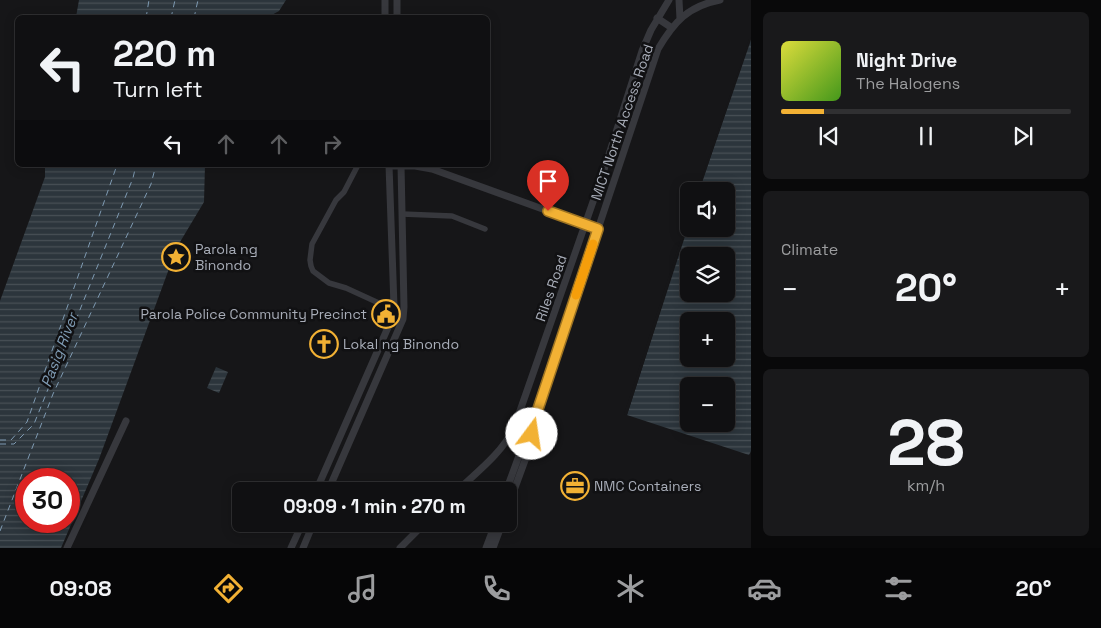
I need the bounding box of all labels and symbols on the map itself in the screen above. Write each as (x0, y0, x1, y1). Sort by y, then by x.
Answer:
street label: MICT North Access Road (587, 42, 657, 202)
pin (527, 160, 569, 211)
place label: Parola ng Binondo (195, 240, 258, 274)
place icon: Parola ng Binondo (161, 242, 191, 272)
street label: Riles Road (531, 252, 571, 324)
public building icon: Parola Police Community Precinct (371, 299, 401, 329)
place label: Parola Police Community Precinct (141, 305, 367, 323)
water label: Pasig River (36, 309, 82, 390)
church icon: Lokal ng Binondo (309, 329, 339, 359)
place label: Lokal ng Binondo (343, 335, 459, 353)
position arrow (505, 407, 557, 459)
speed limit sign: 30 (15, 468, 80, 533)
office icon: NMC Containers (560, 471, 590, 501)
place label: NMC Containers (594, 477, 701, 495)

